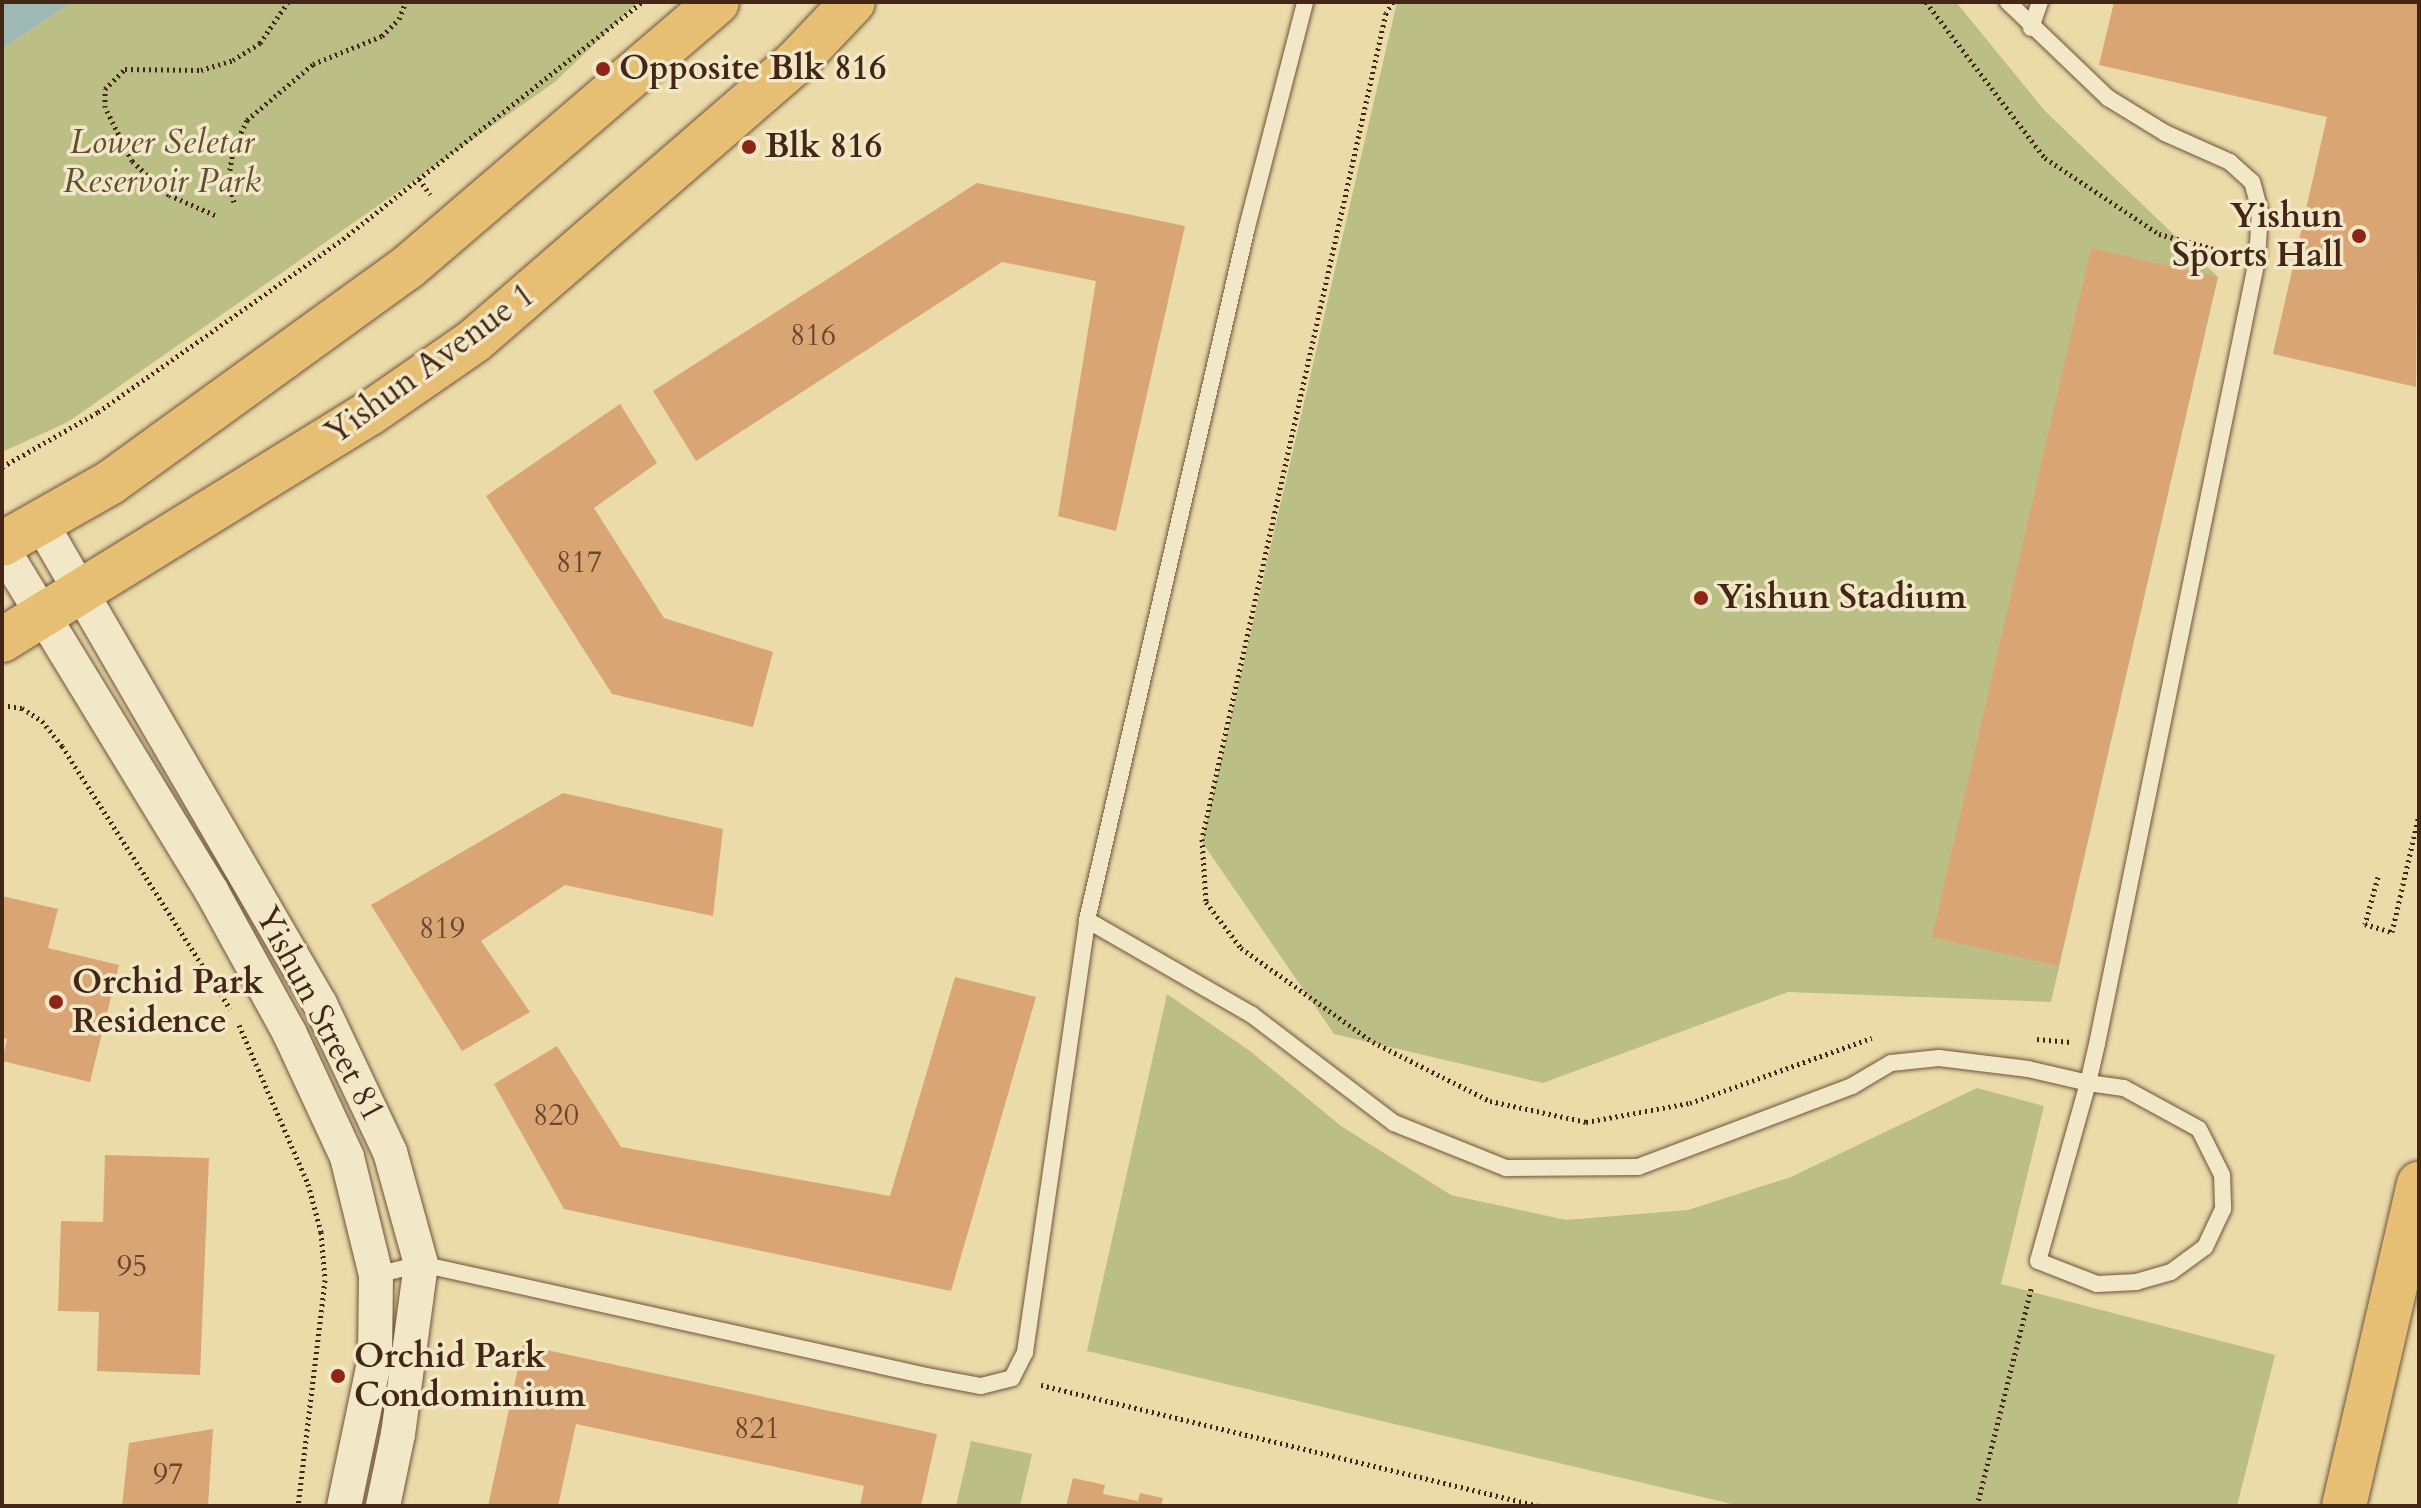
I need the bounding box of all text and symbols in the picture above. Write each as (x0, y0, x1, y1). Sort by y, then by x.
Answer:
place label: Opposite Blk 816 (619, 49, 886, 89)
marker: Opposite Blk 816 (594, 60, 612, 78)
park label: Lower Seletar Reservoir Park (63, 122, 261, 202)
place label: Blk 816 (765, 127, 882, 167)
marker: Blk 816 (740, 138, 758, 156)
place label: Yishun Sports Hall (2172, 196, 2343, 276)
marker: Yishun Sports Hall (2350, 227, 2368, 245)
street label: Yishun Avenue 1 (317, 274, 543, 454)
house number: 816 (790, 318, 836, 354)
house number: 817 (556, 545, 602, 581)
place label: Yishun Stadium (1717, 578, 1966, 618)
marker: Yishun Stadium (1692, 589, 1710, 607)
street label: Yishun Street 81 (246, 899, 394, 1129)
house number: 819 (419, 911, 465, 947)
place label: Orchid Park Residence (72, 962, 264, 1042)
marker: Orchid Park Residence (47, 993, 65, 1011)
house number: 820 (533, 1098, 579, 1134)
house number: 95 (117, 1249, 147, 1285)
place label: Orchid Park Condominium (354, 1336, 586, 1416)
marker: Orchid Park Condominium (329, 1367, 347, 1385)
house number: 821 (734, 1411, 780, 1447)
house number: 97 (153, 1457, 183, 1493)

